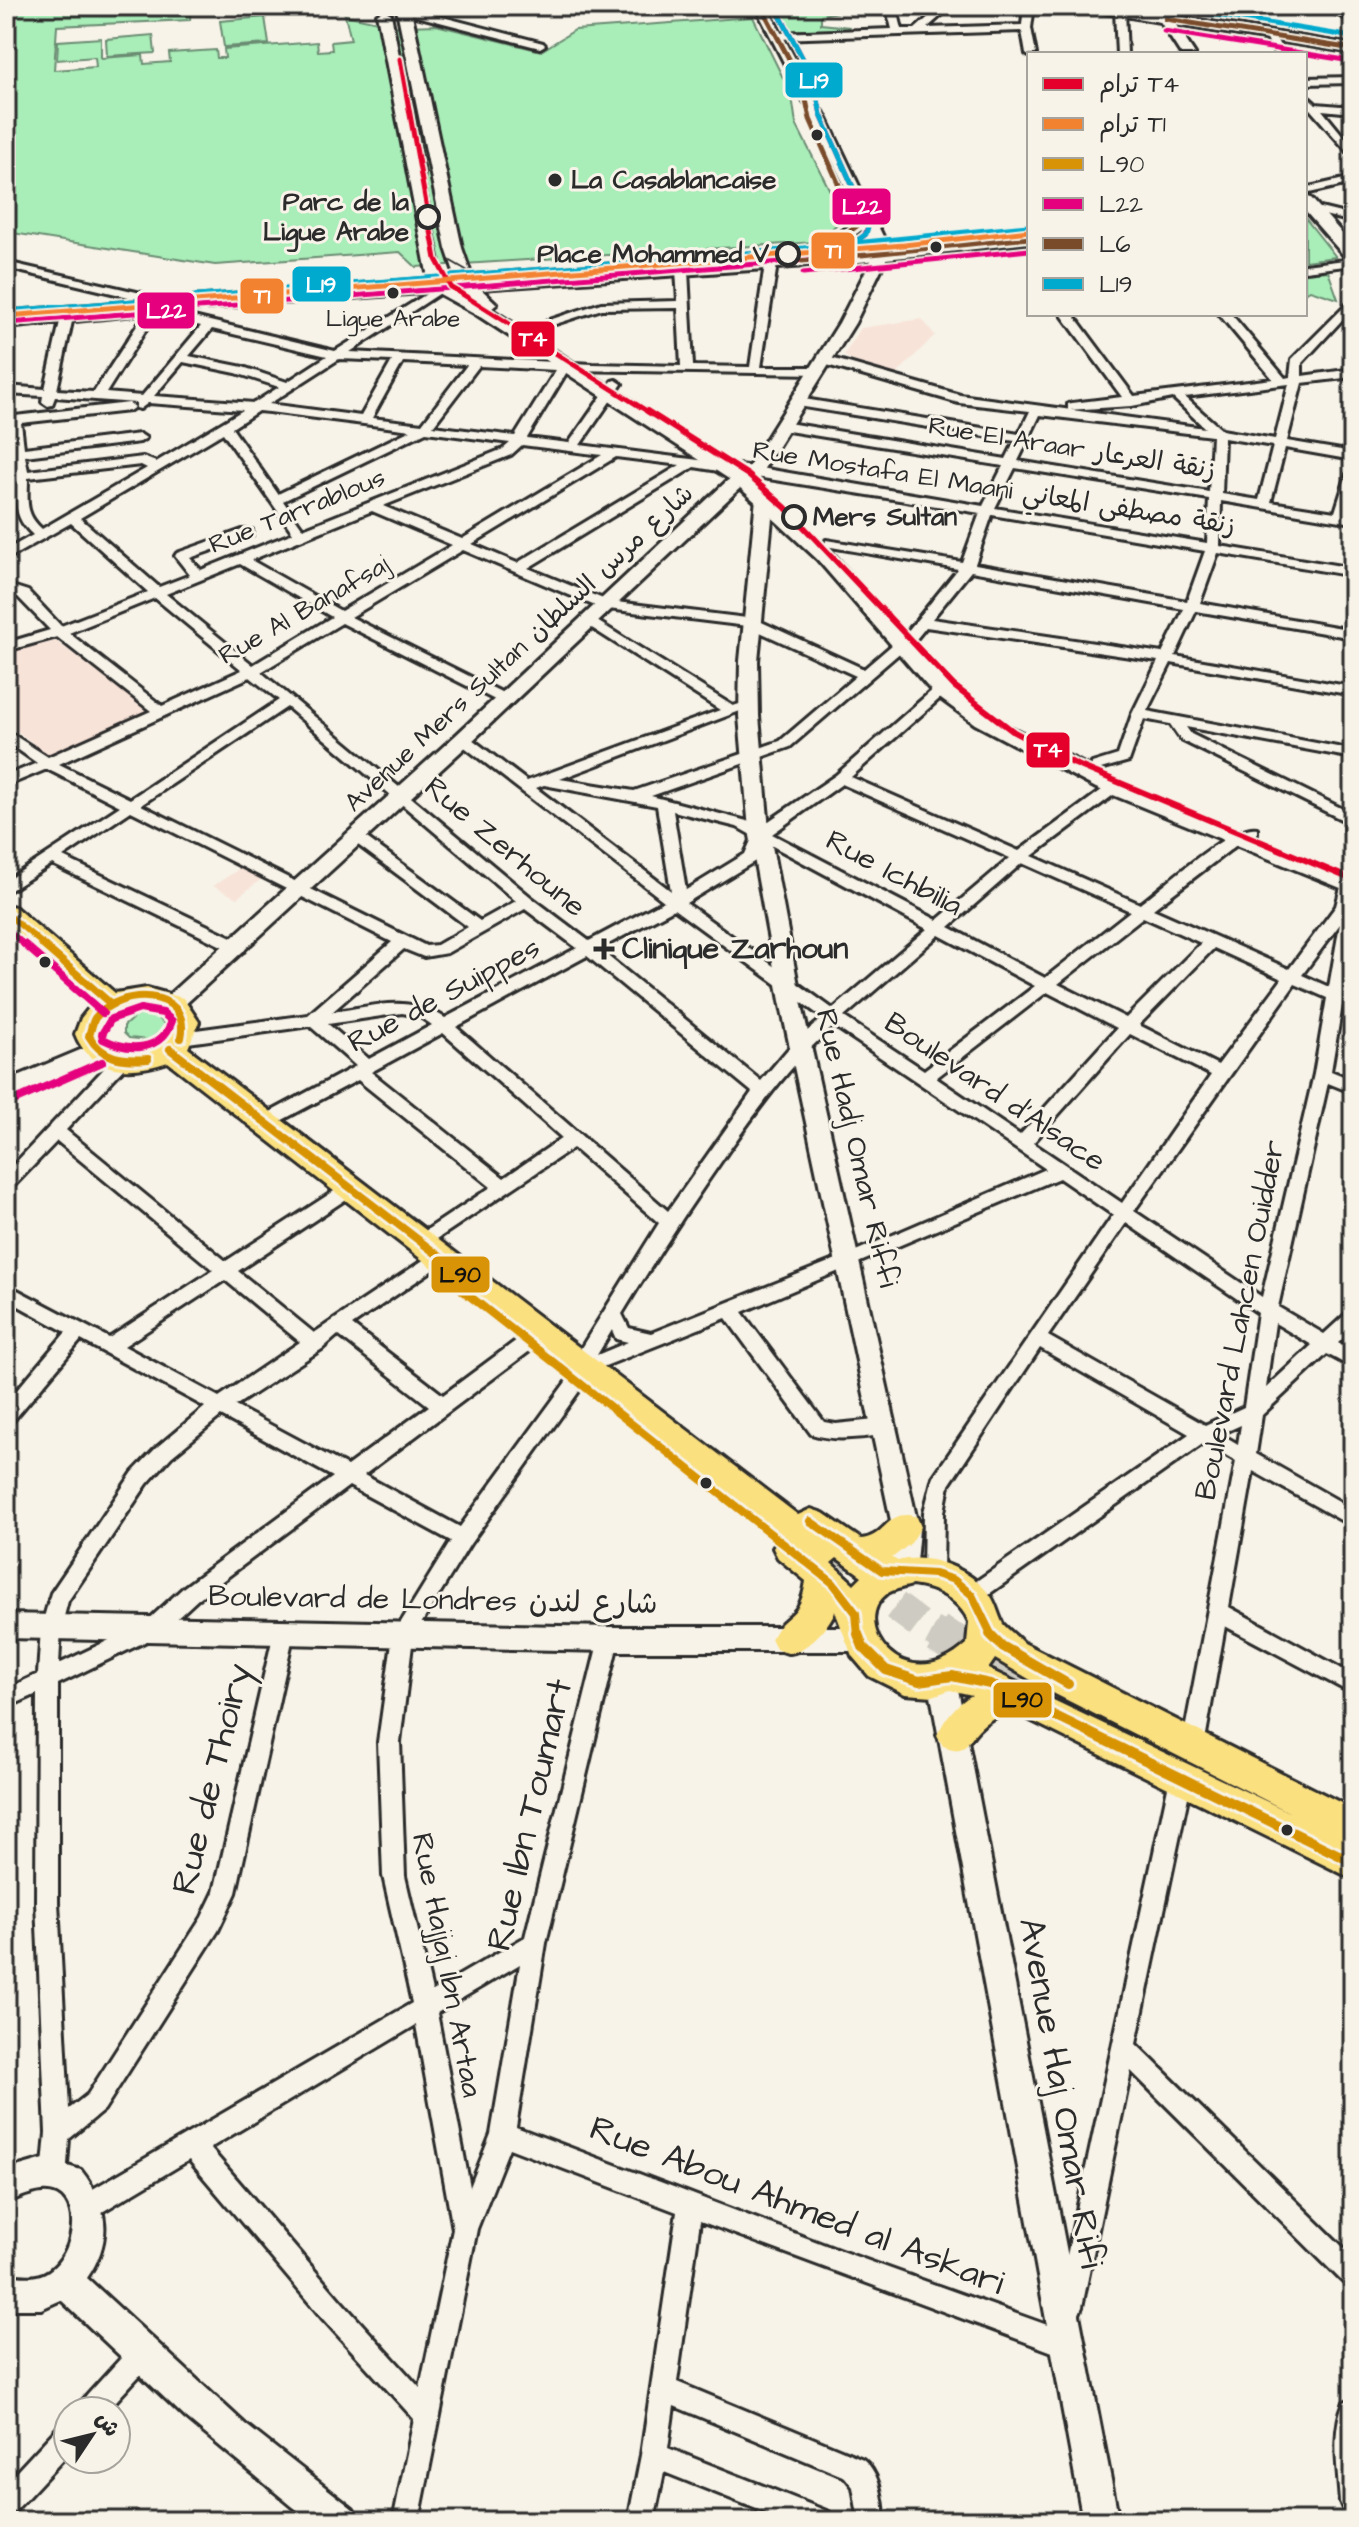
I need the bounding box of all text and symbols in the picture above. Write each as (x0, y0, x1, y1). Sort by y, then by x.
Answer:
legend (1027, 52, 1307, 316)
line badge: L19 (784, 61, 844, 99)
text: L19 (799, 66, 829, 97)
text: ترام T4 (1099, 68, 1179, 103)
text: ترام T1 (1099, 108, 1166, 143)
unlabelled marker (809, 127, 825, 143)
text: L90 (1099, 148, 1144, 182)
place label: La Casablancaise (571, 162, 776, 198)
marker: La Casablancaise (546, 171, 564, 189)
place label: Parc de la Ligue Arabe (263, 184, 410, 253)
line badge: L22 (831, 187, 892, 226)
text: L22 (1099, 188, 1143, 222)
text: L22 (842, 192, 883, 223)
marker: Parc de la Ligue Arabe (416, 205, 440, 229)
text: L6 (1099, 228, 1131, 262)
line badge: T1 (810, 231, 856, 270)
place label: Place Mohammed V (537, 236, 770, 272)
text: T1 (824, 236, 841, 267)
unlabelled marker (928, 239, 944, 255)
marker: Place Mohammed V (776, 242, 800, 266)
line badge: L19 (291, 265, 352, 303)
text: L19 (1099, 268, 1132, 302)
text: L19 (306, 270, 336, 301)
line badge: T1 (239, 277, 285, 315)
text: T1 (253, 281, 270, 312)
marker: Ligue Arabe (385, 285, 401, 301)
line badge: L22 (136, 291, 196, 330)
text: L22 (146, 296, 187, 327)
place label: Ligue Arabe (326, 302, 460, 337)
line badge: T4 (510, 320, 556, 358)
text: T4 (518, 324, 548, 355)
street label: Rue El Araar زنقة العرعار (926, 408, 1218, 488)
street label: Rue Mostafa El Maani زنقة مصطفى المعاني (749, 432, 1238, 548)
street label: Rue Tarrablous (204, 459, 390, 563)
street label: Avenue Mers Sultan شارع مرس السلطان (336, 476, 702, 820)
place label: Mers Sultan (813, 499, 957, 535)
marker: Mers Sultan (782, 505, 806, 529)
street label: Rue Al Banafsaj (212, 546, 396, 674)
line badge: T4 (1025, 731, 1071, 769)
text: T4 (1033, 735, 1063, 766)
street label: Rue Zerhoune (415, 767, 595, 927)
street label: Rue Ichbilia (818, 819, 970, 927)
street label: Rue de Suippes (340, 927, 548, 1063)
place label: Clinique Zarhoun (622, 928, 848, 970)
marker: Clinique Zarhoun (593, 938, 615, 960)
unlabelled marker (37, 954, 53, 970)
street label: Boulevard d'Alsace (876, 1002, 1114, 1182)
street label: Rue Hadj Omar Riffi (805, 1005, 910, 1292)
street label: Boulevard Lahcen Ouidder (1184, 1137, 1296, 1503)
line badge: L90 (430, 1255, 491, 1294)
text: L90 (439, 1260, 481, 1291)
unlabelled marker (698, 1475, 714, 1491)
street label: Boulevard de Londres شارع لندن (208, 1575, 658, 1625)
street label: Rue de Thoiry (159, 1658, 265, 1900)
street label: Rue Ibn Toumart (474, 1674, 586, 1956)
line badge: L90 (992, 1681, 1053, 1719)
text: L90 (1001, 1685, 1043, 1716)
unlabelled marker (1279, 1822, 1295, 1838)
street label: Rue Hajjaj Ibn Artaa (401, 1829, 493, 2101)
street label: Avenue Haj Omar Rifi (1005, 1914, 1117, 2272)
street label: Rue Abou Ahmed al Askari (582, 2103, 1012, 2309)
north arrow (52, 2395, 132, 2475)
text: ش (88, 2406, 127, 2443)

